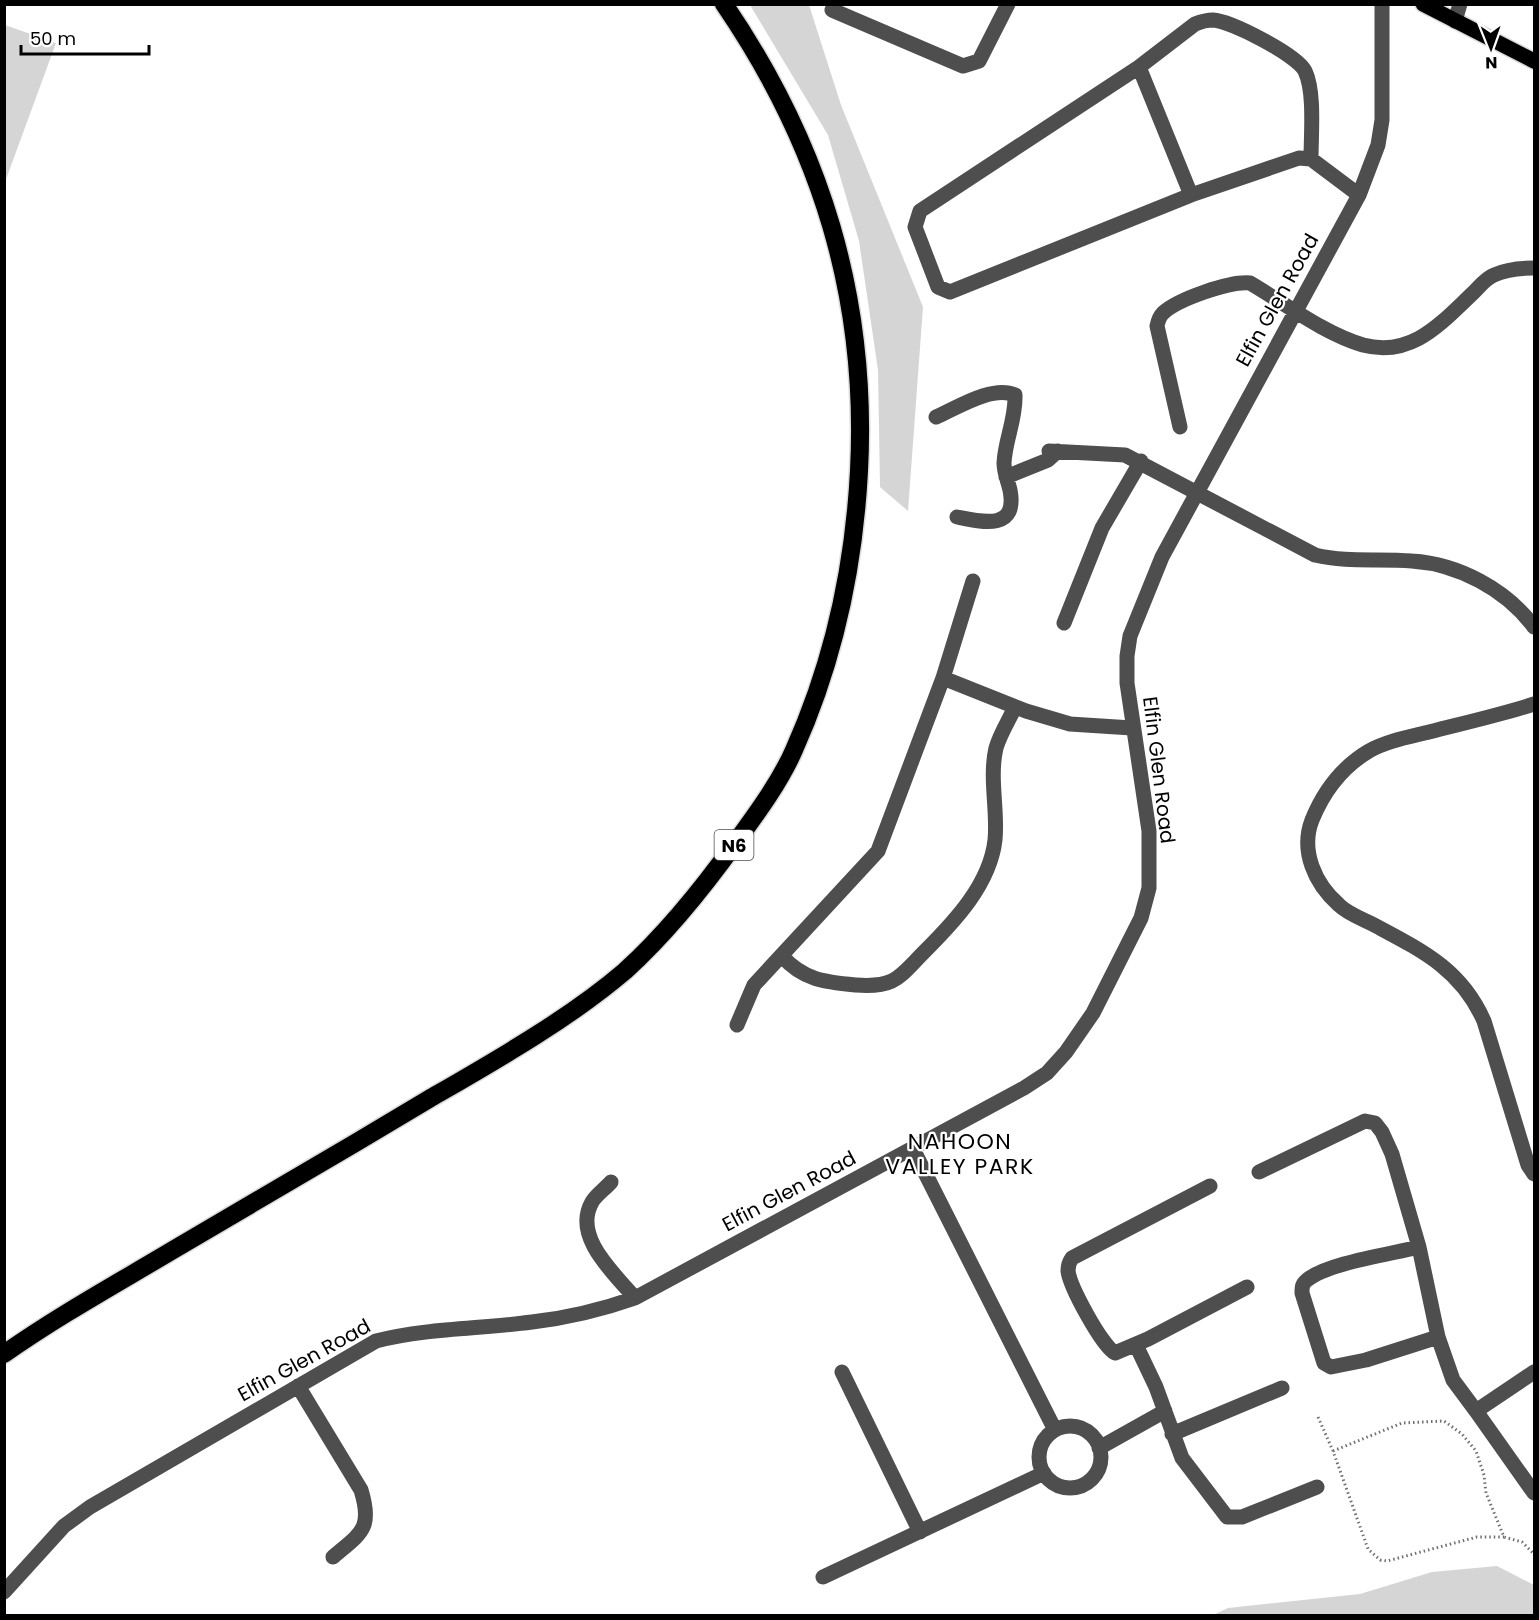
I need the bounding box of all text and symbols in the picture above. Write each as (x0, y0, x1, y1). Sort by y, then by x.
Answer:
scale bar (21, 18, 148, 56)
north arrow (1461, 18, 1521, 78)
text: 50 m (30, 26, 76, 51)
text: N (1485, 51, 1497, 74)
street label: Elfin Glen Road (1229, 229, 1325, 371)
street label: Elfin Glen Road (1136, 695, 1182, 845)
road number: N6 (714, 830, 754, 860)
district label: NAHOON VALLEY PARK (885, 1126, 1035, 1182)
street label: Elfin Glen Road (717, 1144, 861, 1238)
street label: Elfin Glen Road (233, 1312, 375, 1408)

